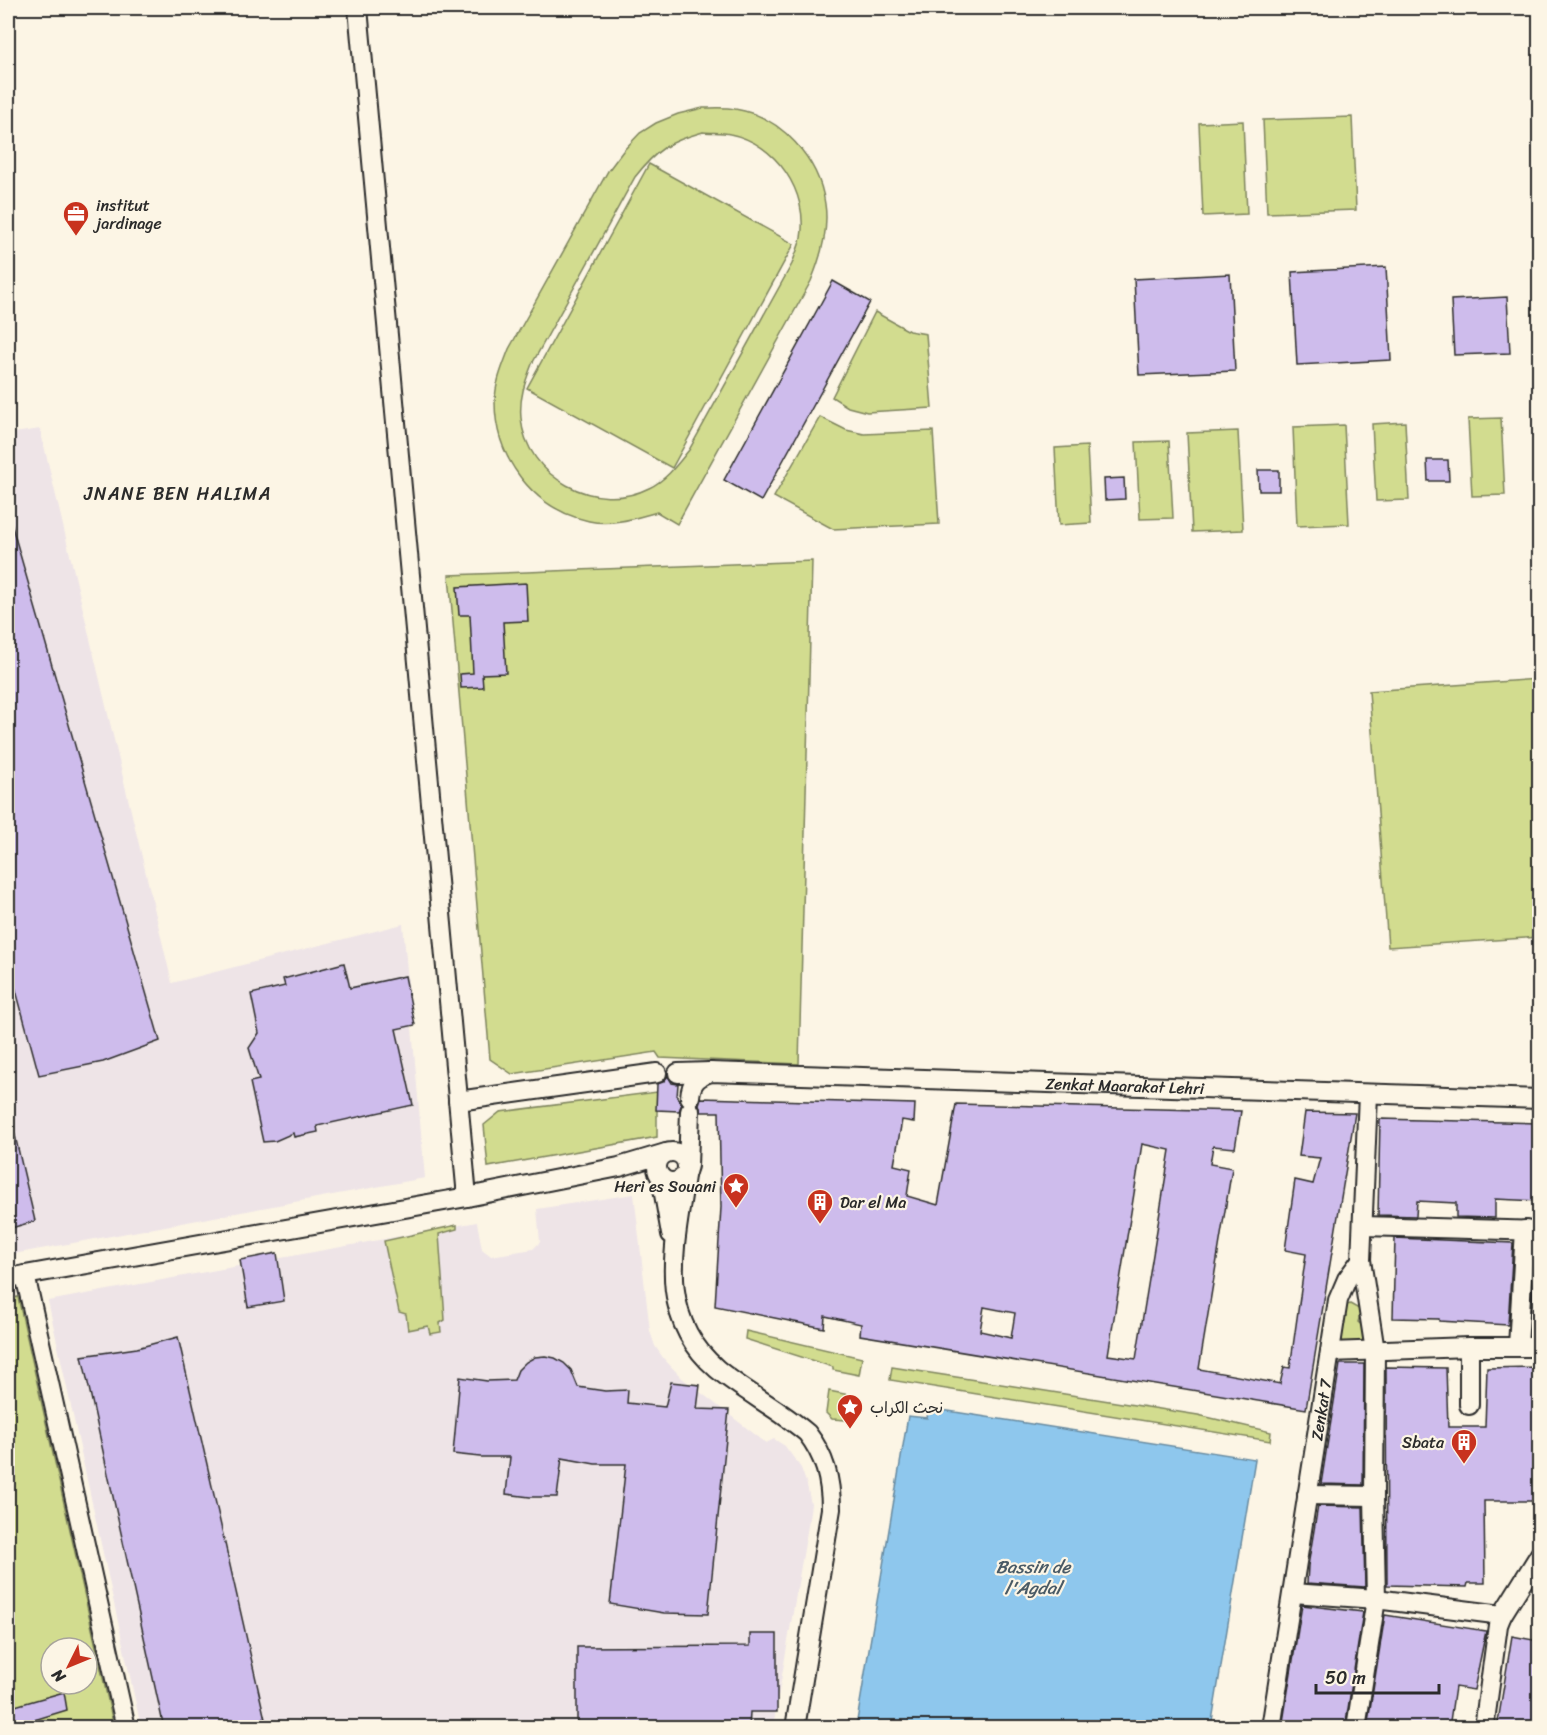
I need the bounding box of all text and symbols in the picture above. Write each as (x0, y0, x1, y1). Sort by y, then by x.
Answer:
place label: institut jardinage (92, 191, 162, 238)
office icon: institut jardinage (61, 199, 91, 237)
district label: JNANE BEN HALIMA (83, 478, 272, 510)
street label: Zenkat Maarakat Lehri (1045, 1068, 1205, 1103)
place icon: Heri es Souani (721, 1171, 751, 1209)
place label: Heri es Souani (614, 1172, 717, 1201)
building icon: Dar el Ma (805, 1187, 835, 1225)
place label: Dar el Ma (840, 1188, 906, 1217)
street label: Zenkat 7 (1302, 1376, 1340, 1443)
place icon: نحث الكراب (835, 1392, 865, 1430)
place label: نحث الكراب (870, 1393, 943, 1422)
building icon: Sbata (1449, 1427, 1479, 1465)
place label: Sbata (1402, 1428, 1445, 1457)
water label: Bassin de l'Agdal (996, 1551, 1073, 1604)
north arrow (39, 1636, 99, 1696)
scale bar (1316, 1657, 1439, 1695)
text: N (43, 1661, 73, 1691)
text: 50 m (1325, 1662, 1366, 1694)

